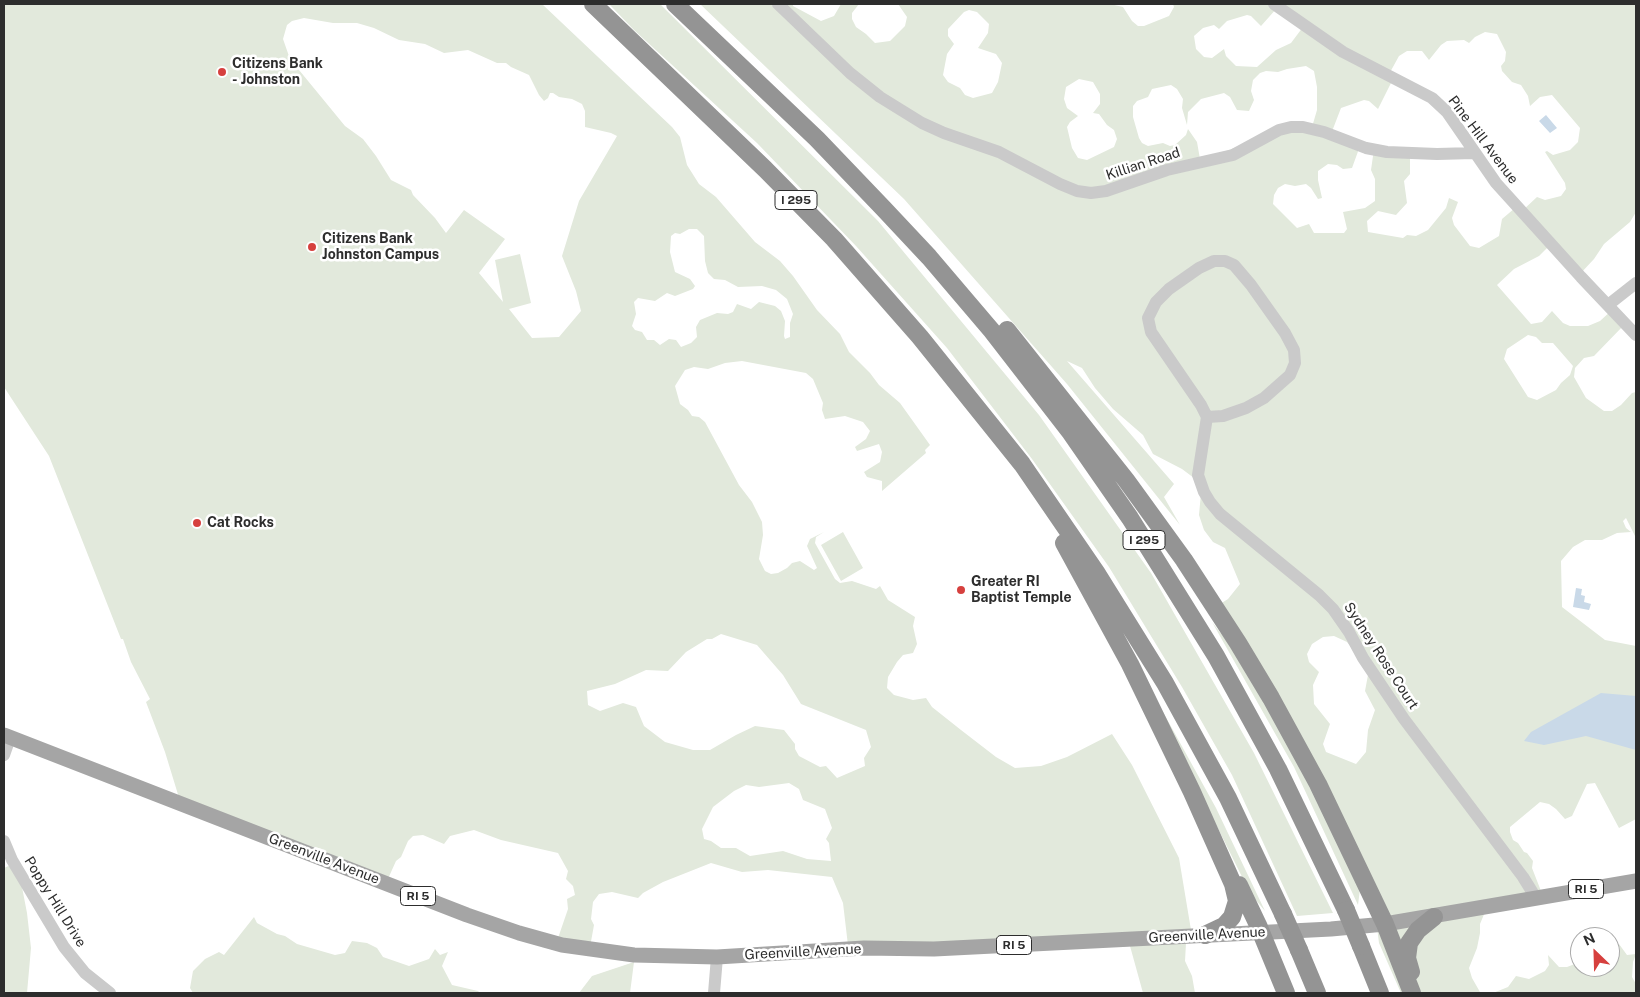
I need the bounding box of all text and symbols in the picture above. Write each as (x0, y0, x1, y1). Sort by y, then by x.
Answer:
place label: Citizens Bank - Johnston (232, 56, 323, 88)
marker: Citizens Bank - Johnston (216, 66, 228, 78)
street label: Pine Hill Avenue (1444, 93, 1522, 187)
street label: Killian Road (1104, 144, 1182, 184)
road number: I 295 (775, 190, 817, 210)
place label: Citizens Bank Johnston Campus (322, 231, 439, 264)
marker: Citizens Bank Johnston Campus (306, 241, 318, 253)
place label: Cat Rocks (207, 515, 274, 531)
marker: Cat Rocks (191, 517, 203, 529)
road number: I 295 (1123, 530, 1165, 550)
place label: Greater RI Baptist Temple (971, 574, 1072, 606)
marker: Greater RI Baptist Temple (955, 584, 967, 596)
street label: Sydney Rose Court (1340, 599, 1422, 713)
street label: Greenville Avenue (266, 830, 382, 888)
street label: Poppy Hill Drive (20, 854, 90, 950)
road number: RI 5 (1568, 880, 1604, 899)
road number: RI 5 (400, 886, 436, 906)
street label: Greenville Avenue (1148, 924, 1266, 946)
north arrow (1570, 927, 1620, 977)
text: N (1581, 930, 1598, 949)
road number: RI 5 (996, 936, 1032, 954)
street label: Greenville Avenue (744, 941, 862, 963)

